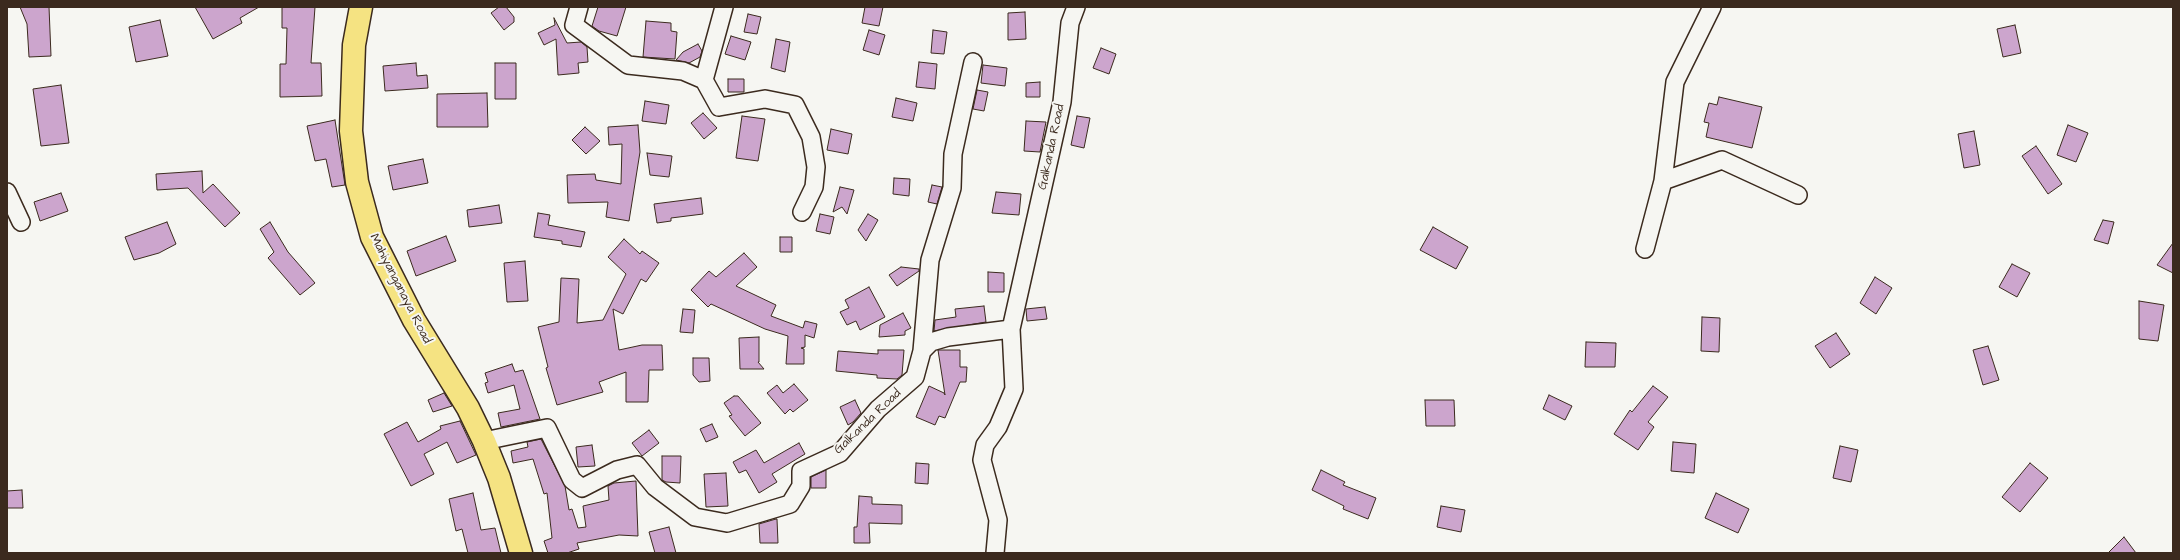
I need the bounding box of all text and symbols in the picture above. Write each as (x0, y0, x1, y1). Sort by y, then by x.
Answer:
street label: Galkanda Road (1035, 103, 1069, 191)
street label: Mahiyanganaya Road (366, 231, 434, 347)
street label: Galkanda Road (831, 386, 905, 458)

